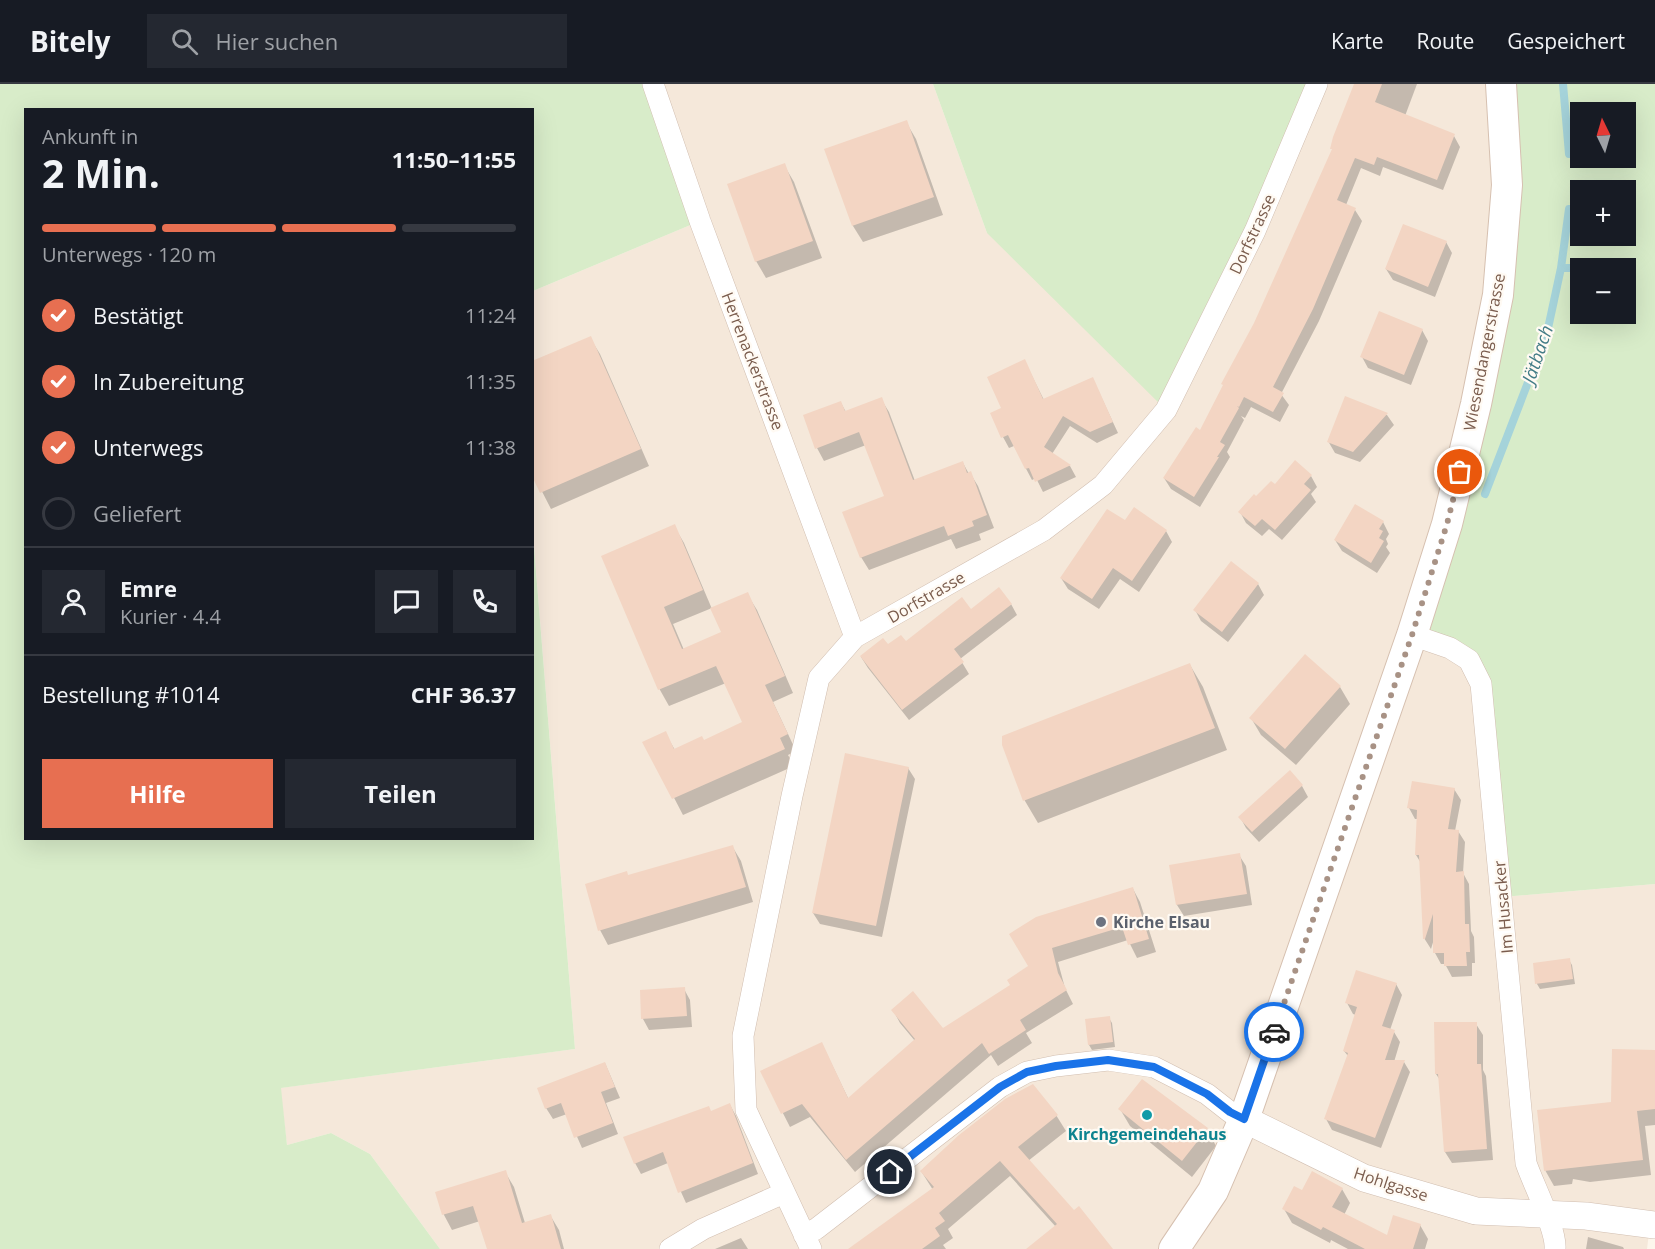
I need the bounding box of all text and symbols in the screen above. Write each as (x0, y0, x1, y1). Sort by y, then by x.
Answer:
search box (147, 14, 567, 68)
text: Bitely (30, 22, 111, 60)
icon: search (168, 25, 201, 58)
text: Hier suchen (216, 26, 338, 56)
text: Karte (1331, 27, 1383, 55)
text: Route (1416, 27, 1474, 55)
text: Gespeichert (1507, 27, 1625, 55)
north arrow (1570, 102, 1636, 168)
map controls (1570, 102, 1636, 324)
text: Ankunft in (42, 123, 138, 150)
text: 11:50–11:55 (392, 144, 516, 174)
text: 2 Min. (42, 146, 160, 199)
button: + (1570, 180, 1636, 246)
street label: Dorfstrasse (1224, 190, 1280, 278)
text: Unterwegs · 120 m (42, 241, 216, 268)
button: − (1570, 258, 1636, 324)
street label: Wiesendangerstrasse (1458, 271, 1510, 433)
street label: Herrenackerstrasse (717, 289, 789, 433)
icon: check (42, 299, 75, 332)
text: Bestätigt (93, 300, 183, 330)
text: 11:24 (465, 302, 516, 329)
water label: Jätbach (1515, 322, 1558, 389)
icon: check (42, 365, 75, 398)
text: In Zubereitung (93, 366, 244, 396)
text: 11:35 (465, 368, 516, 395)
icon: check (42, 431, 75, 464)
text: Unterwegs (93, 432, 204, 462)
text: 11:38 (465, 434, 516, 461)
pin (1434, 446, 1485, 497)
icon: bag (1443, 455, 1476, 488)
text: Geliefert (93, 498, 181, 528)
street label: Dorfstrasse (883, 566, 969, 628)
button: person (42, 570, 105, 633)
button: chat (375, 570, 438, 633)
button: phone (453, 570, 516, 633)
text: Emre (120, 573, 177, 603)
text: Kurier · 4.4 (120, 603, 221, 630)
text: Bestellung #1014 (42, 679, 220, 709)
text: CHF 36.37 (411, 679, 516, 709)
button: Hilfe (42, 759, 273, 828)
button: Teilen (285, 759, 516, 828)
street label: Im Husacker (1488, 859, 1518, 954)
place label: Kirche Elsau (1113, 911, 1210, 933)
marker: Kirche Elsau (1094, 915, 1108, 929)
courier (1244, 1002, 1304, 1062)
icon: car (1258, 1016, 1291, 1049)
marker: Kirchgemeindehaus (1140, 1108, 1154, 1122)
place label: Kirchgemeindehaus (1068, 1123, 1226, 1145)
pin (864, 1146, 915, 1197)
icon: home (873, 1155, 906, 1188)
street label: Hohlgasse (1351, 1162, 1431, 1206)

